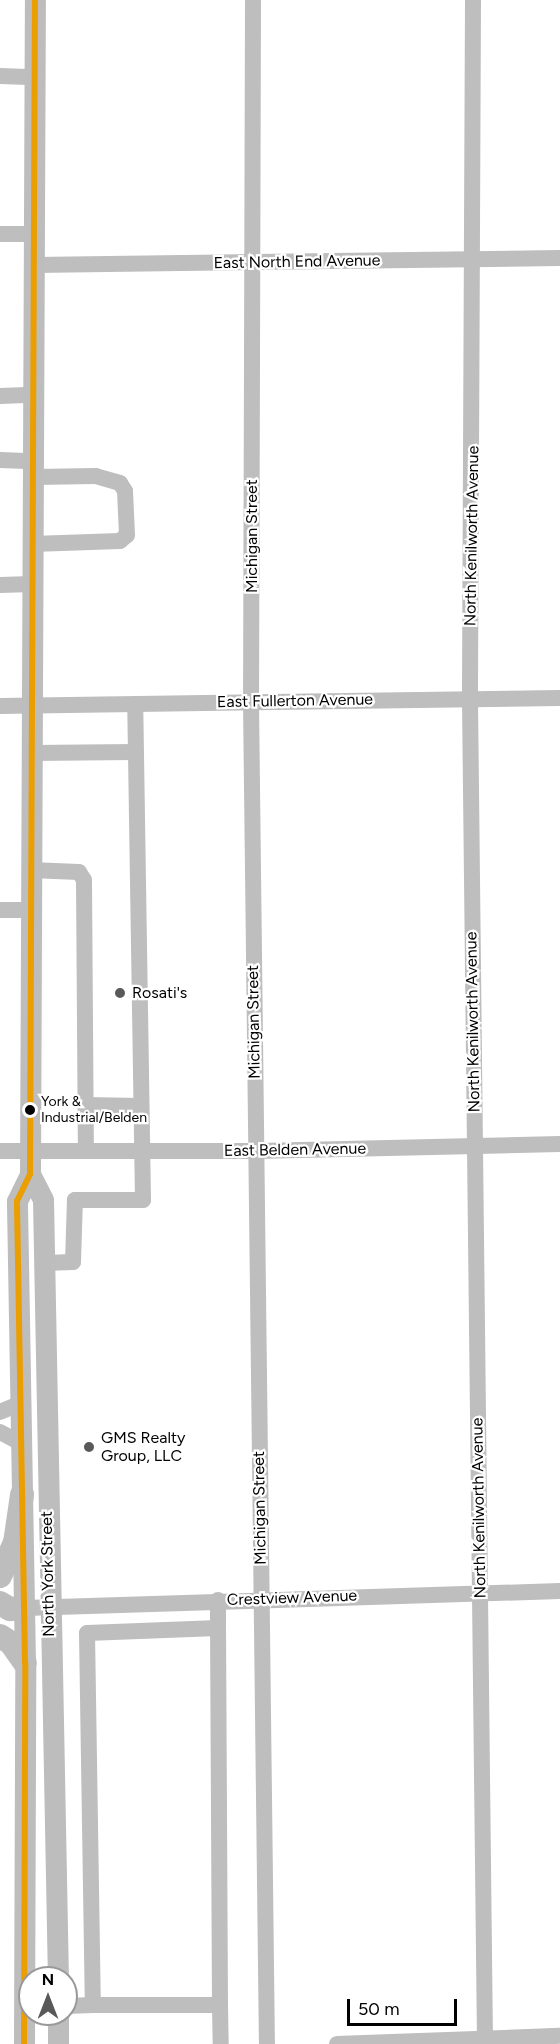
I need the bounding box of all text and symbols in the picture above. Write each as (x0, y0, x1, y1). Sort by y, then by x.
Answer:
street label: East North End Avenue (213, 251, 381, 273)
street label: North Kenilworth Avenue (461, 446, 483, 626)
street label: Michigan Street (242, 479, 262, 593)
street label: East Fullerton Avenue (217, 690, 373, 712)
street label: North Kenilworth Avenue (462, 932, 484, 1112)
street label: Michigan Street (243, 965, 265, 1079)
place label: Rosati's (132, 983, 187, 1003)
marker: Rosati's (113, 986, 127, 1000)
place label: York & Industrial/Belden (41, 1094, 147, 1126)
marker: York & Industrial/Belden (24, 1104, 36, 1116)
street label: East Belden Avenue (224, 1139, 366, 1161)
street label: North Kenilworth Avenue (468, 1418, 490, 1598)
place label: GMS Realty Group, LLC (101, 1428, 185, 1466)
marker: GMS Realty Group, LLC (82, 1440, 96, 1454)
street label: Michigan Street (249, 1451, 271, 1565)
street label: North York Street (37, 1511, 59, 1637)
street label: Crestview Avenue (227, 1586, 357, 1610)
north arrow (18, 1966, 78, 2026)
text: N (42, 1970, 54, 1989)
scale bar (350, 1987, 460, 2025)
text: 50 m (358, 1998, 400, 2020)

